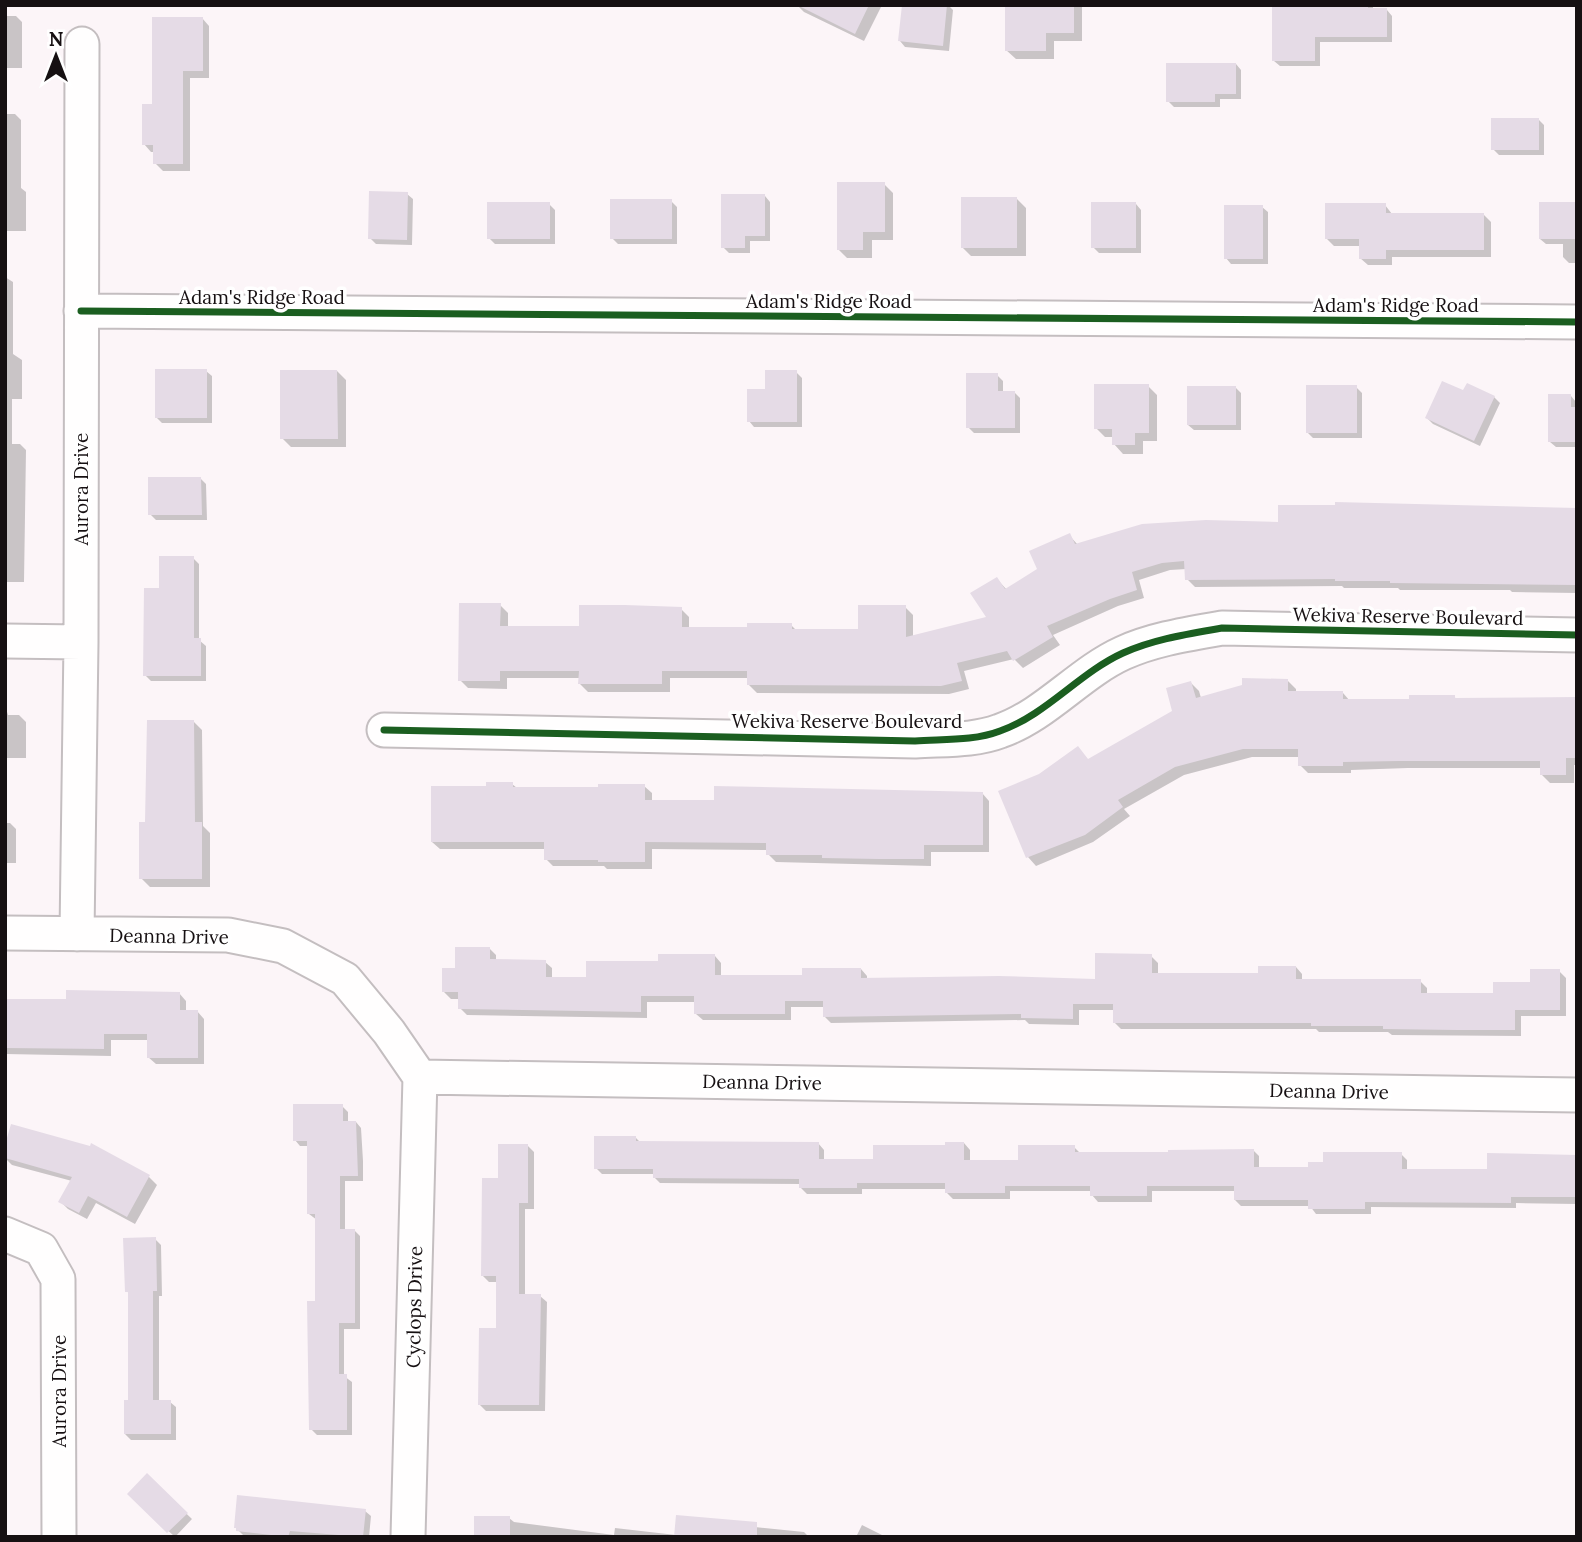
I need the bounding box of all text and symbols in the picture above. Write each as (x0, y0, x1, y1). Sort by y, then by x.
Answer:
north arrow (21, 21, 91, 91)
text: N (49, 27, 64, 51)
street label: Adam's Ridge Road (178, 285, 345, 309)
street label: Adam's Ridge Road (745, 289, 912, 313)
street label: Adam's Ridge Road (1312, 293, 1479, 317)
street label: Aurora Drive (69, 433, 93, 546)
street label: Wekiva Reserve Boulevard (1292, 602, 1524, 630)
street label: Wekiva Reserve Boulevard (732, 709, 962, 733)
street label: Deanna Drive (109, 923, 229, 949)
street label: Deanna Drive (702, 1069, 822, 1095)
street label: Deanna Drive (1269, 1078, 1389, 1104)
street label: Cyclops Drive (401, 1246, 427, 1368)
street label: Aurora Drive (47, 1335, 71, 1448)

